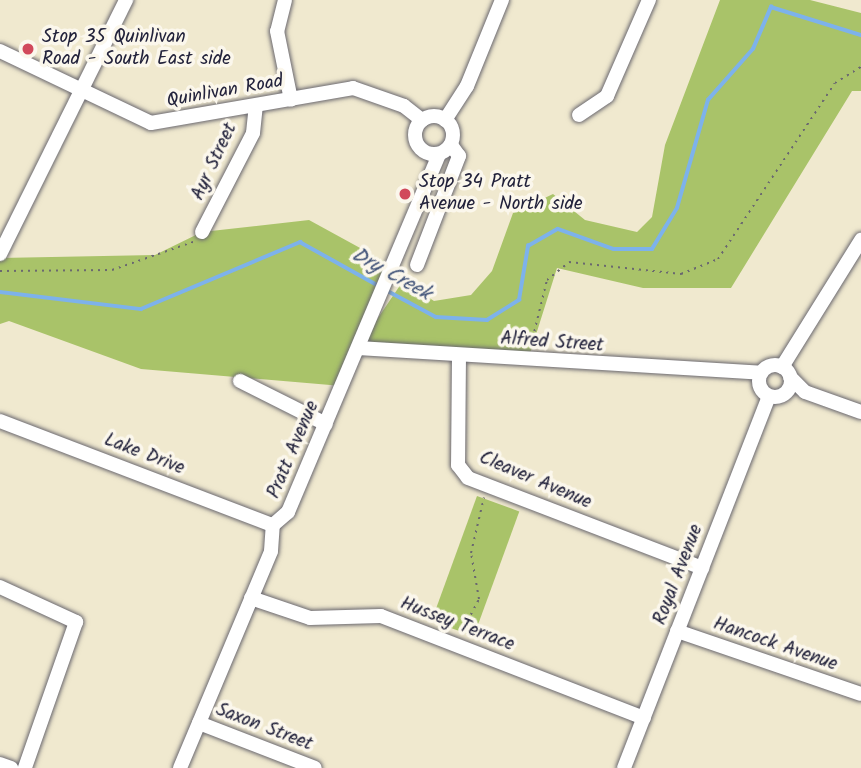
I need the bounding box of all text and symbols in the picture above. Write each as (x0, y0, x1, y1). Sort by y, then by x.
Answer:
place label: Stop 35 Quinlivan Road - South East side (42, 27, 231, 71)
marker: Stop 35 Quinlivan Road - South East side (20, 41, 36, 57)
street label: Quinlivan Road (165, 71, 285, 113)
street label: Ayr Street (187, 120, 243, 204)
place label: Stop 34 Pratt Avenue - North side (419, 172, 582, 216)
marker: Stop 34 Pratt Avenue - North side (397, 186, 413, 202)
water label: Dry Creek (347, 243, 435, 307)
street label: Alfred Street (500, 328, 604, 358)
street label: Pratt Avenue (263, 398, 325, 502)
street label: Lake Drive (101, 429, 187, 481)
street label: Cleaver Avenue (475, 447, 595, 515)
street label: Royal Avenue (649, 522, 709, 628)
street label: Hussey Terrace (397, 593, 517, 657)
street label: Hancock Avenue (710, 613, 840, 677)
street label: Saxon Street (212, 699, 316, 757)

